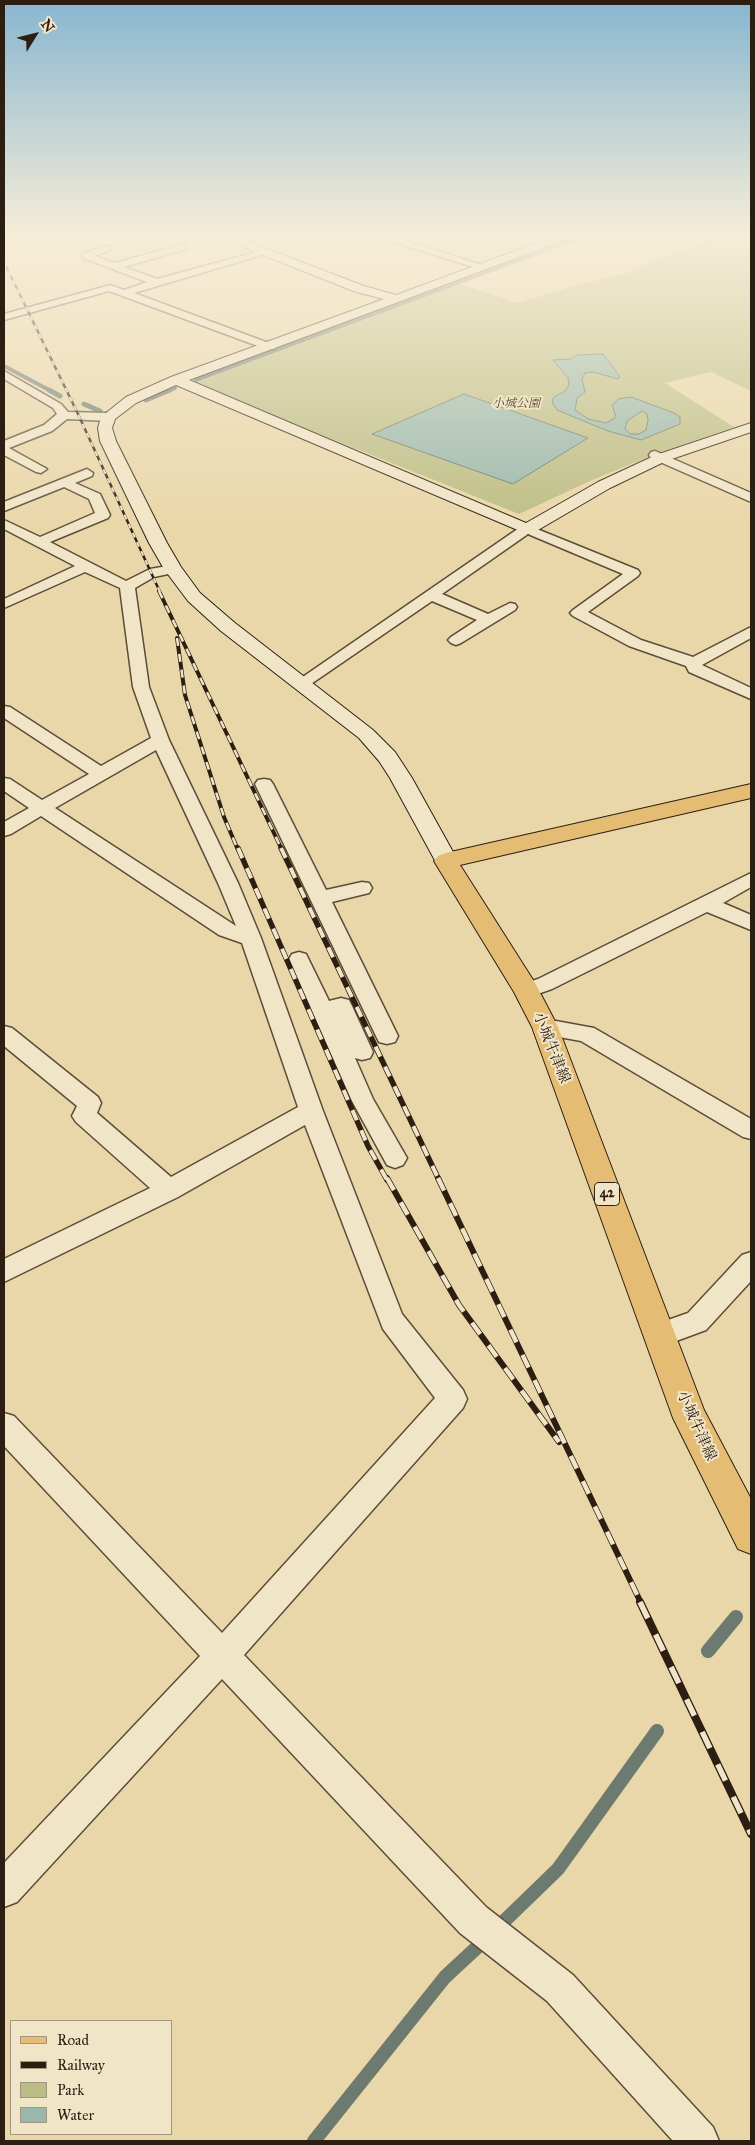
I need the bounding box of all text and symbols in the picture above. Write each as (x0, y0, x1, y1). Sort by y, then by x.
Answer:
north arrow (10, 10, 60, 60)
text: N (37, 16, 58, 36)
park label: 小城公園 (492, 397, 540, 411)
street label: 小城牛津線 (529, 1010, 573, 1086)
road number: 42 (594, 1182, 620, 1206)
street label: 小城牛津線 (673, 1388, 719, 1464)
legend (10, 2020, 172, 2135)
text: Road (57, 2031, 89, 2049)
text: Railway (57, 2056, 105, 2074)
text: Park (57, 2081, 84, 2099)
text: Water (57, 2106, 94, 2124)

